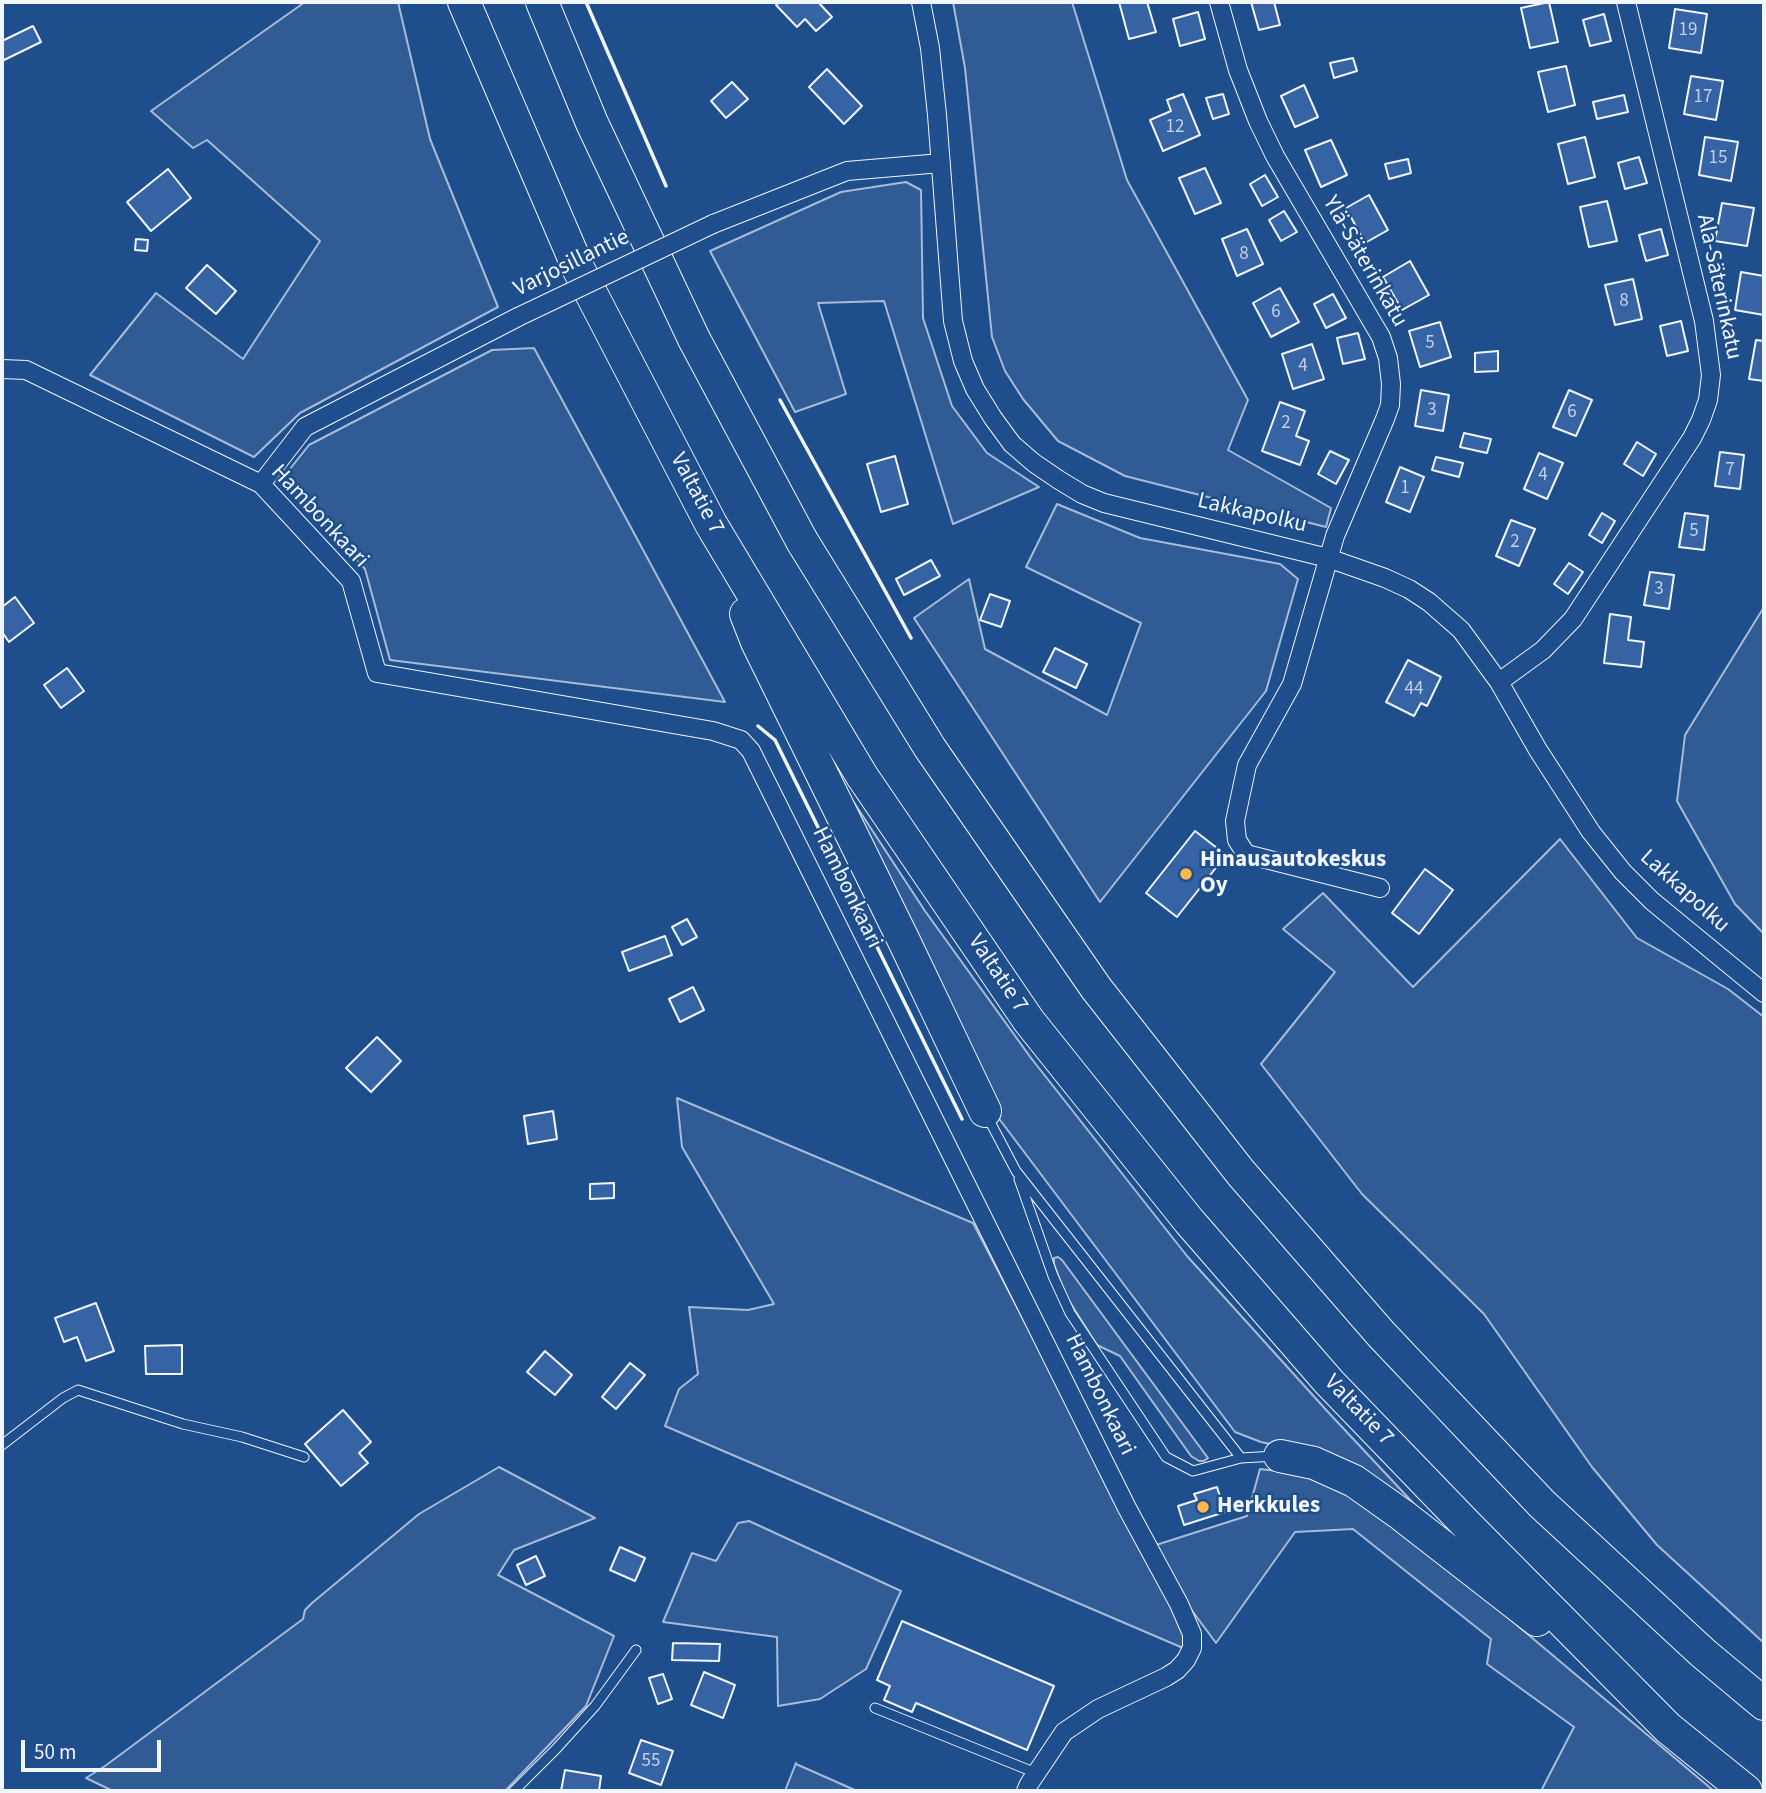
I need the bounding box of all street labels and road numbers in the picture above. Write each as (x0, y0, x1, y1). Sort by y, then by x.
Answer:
street label: Ylä-Säterinkatu (1315, 192, 1413, 332)
street label: Ala-Säterinkatu (1689, 212, 1747, 362)
street label: Varjosillantie (510, 224, 634, 304)
street label: Valtatie 7 (663, 449, 729, 539)
street label: Hambonkaari (264, 460, 374, 574)
street label: Lakkapolku (1195, 488, 1309, 540)
street label: Hambonkaari (805, 823, 887, 953)
street label: Lakkapolku (1633, 844, 1735, 940)
street label: Valtatie 7 (961, 930, 1033, 1018)
street label: Hambonkaari (1058, 1330, 1140, 1460)
street label: Valtatie 7 (1317, 1370, 1399, 1452)

